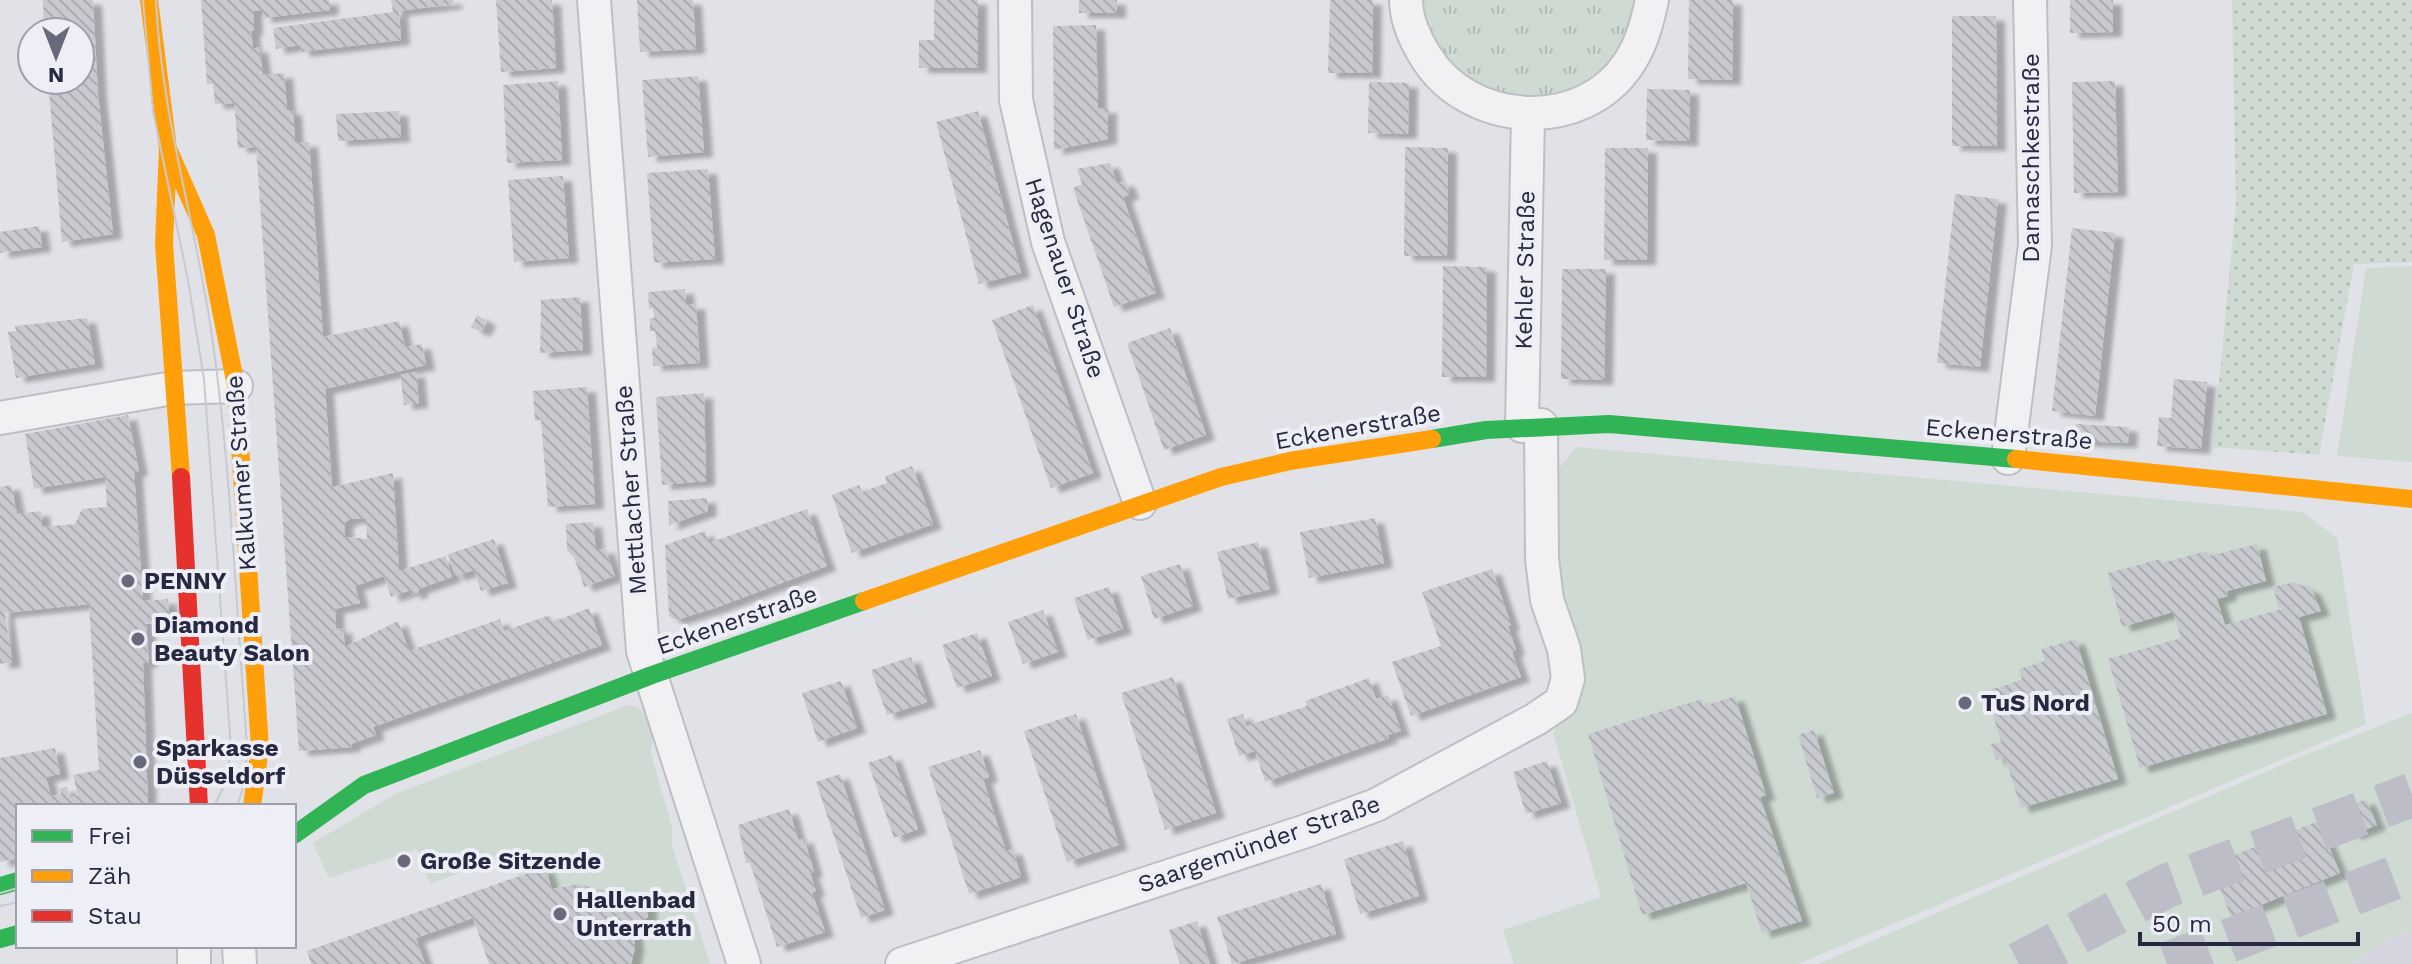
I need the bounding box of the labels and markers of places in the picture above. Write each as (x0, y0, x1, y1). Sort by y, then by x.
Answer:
place label: PENNY (144, 567, 227, 595)
marker: PENNY (119, 572, 137, 590)
place label: Diamond Beauty Salon (154, 611, 310, 667)
marker: Diamond Beauty Salon (129, 630, 147, 648)
place label: TuS Nord (1981, 689, 2090, 717)
marker: TuS Nord (1956, 694, 1974, 712)
place label: Sparkasse Düsseldorf (156, 734, 285, 790)
marker: Sparkasse Düsseldorf (131, 753, 149, 771)
place label: Große Sitzende (420, 847, 601, 875)
marker: Große Sitzende (395, 852, 413, 870)
place label: Hallenbad Unterrath (576, 886, 696, 942)
marker: Hallenbad Unterrath (551, 905, 569, 923)

